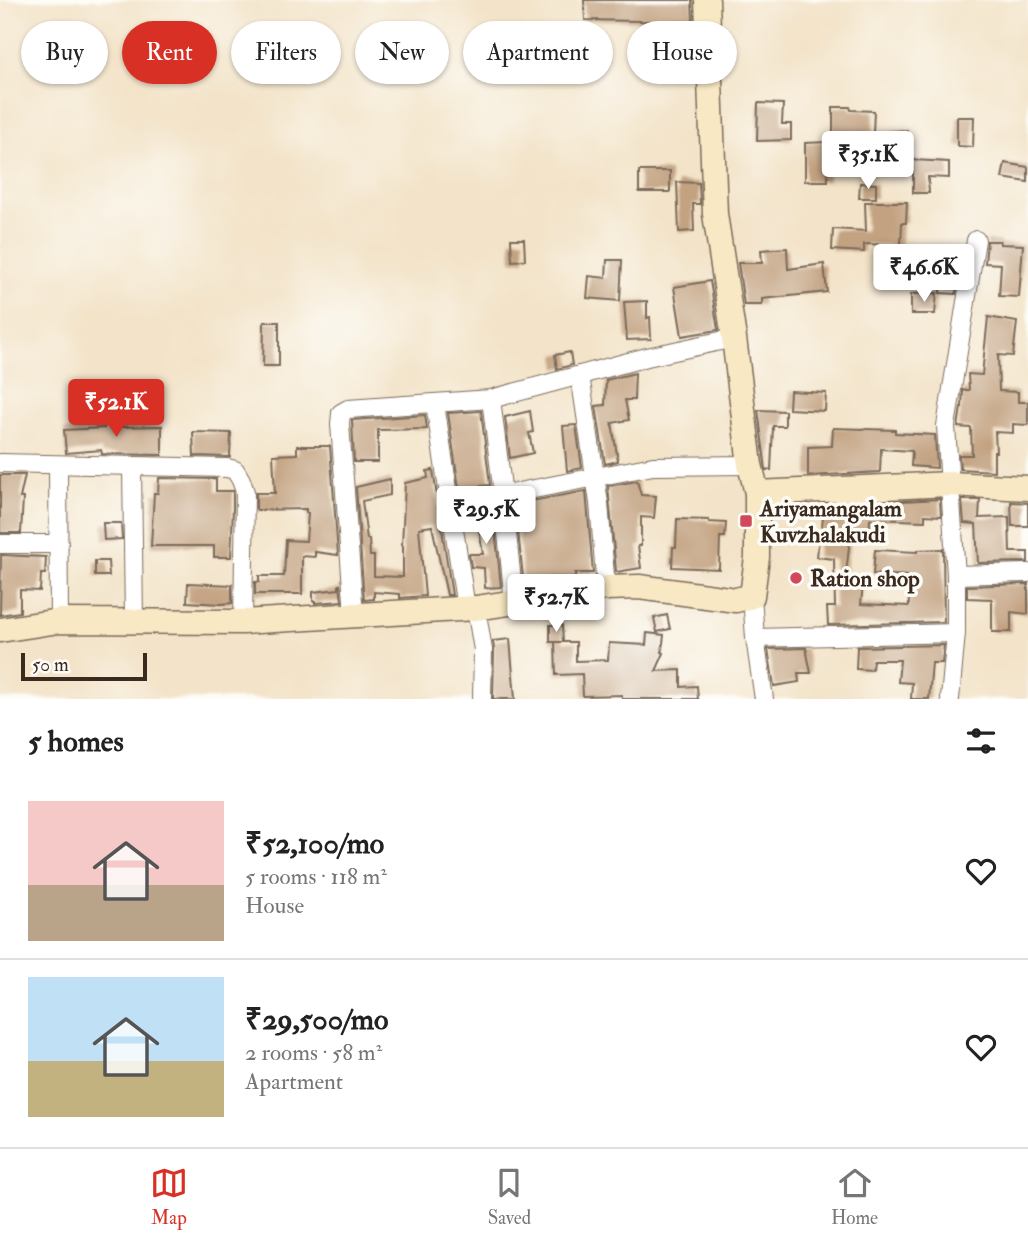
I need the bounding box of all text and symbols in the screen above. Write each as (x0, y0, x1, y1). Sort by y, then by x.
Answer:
chip: Buy (21, 21, 108, 84)
chip: Rent (122, 21, 217, 84)
chip: Filters (231, 21, 341, 84)
chip: New (355, 21, 449, 84)
chip: Apartment (463, 21, 613, 84)
chip: House (627, 21, 737, 84)
pin: ₹35.1K (811, 132, 925, 191)
text: ₹35.1K (838, 139, 898, 168)
pin: ₹46.6K (867, 244, 981, 304)
text: ₹46.6K (889, 252, 959, 281)
pin: ₹52.1K (59, 380, 173, 439)
text: ₹52.1K (84, 387, 148, 416)
pin: ₹29.5K (429, 486, 543, 546)
text: ₹29.5K (453, 494, 519, 523)
place label: Ariyamangalam Kuvzhalakudi (759, 494, 902, 549)
marker: Ariyamangalam Kuvzhalakudi (738, 513, 754, 529)
place label: Ration shop (810, 564, 920, 594)
marker: Ration shop (788, 570, 804, 586)
pin: ₹52.7K (499, 574, 613, 634)
text: ₹52.7K (523, 582, 589, 611)
scale bar (21, 650, 147, 682)
text: 50 m (32, 653, 69, 677)
icon: filters (962, 722, 1000, 760)
text: 5 homes (28, 723, 124, 760)
text: ₹52,100/mo (245, 825, 384, 862)
icon: home (84, 829, 168, 913)
icon: heart (962, 852, 1000, 890)
text: 5 rooms · 118 m² (245, 862, 387, 891)
text: House (245, 891, 304, 920)
text: ₹29,500/mo (245, 1001, 388, 1038)
icon: home (84, 1005, 168, 1089)
icon: heart (962, 1028, 1000, 1066)
text: 2 rooms · 58 m² (245, 1038, 382, 1067)
text: Apartment (245, 1067, 343, 1096)
tab: Map (150, 1164, 188, 1230)
tab: Saved (488, 1164, 531, 1230)
tab: Home (831, 1164, 878, 1230)

